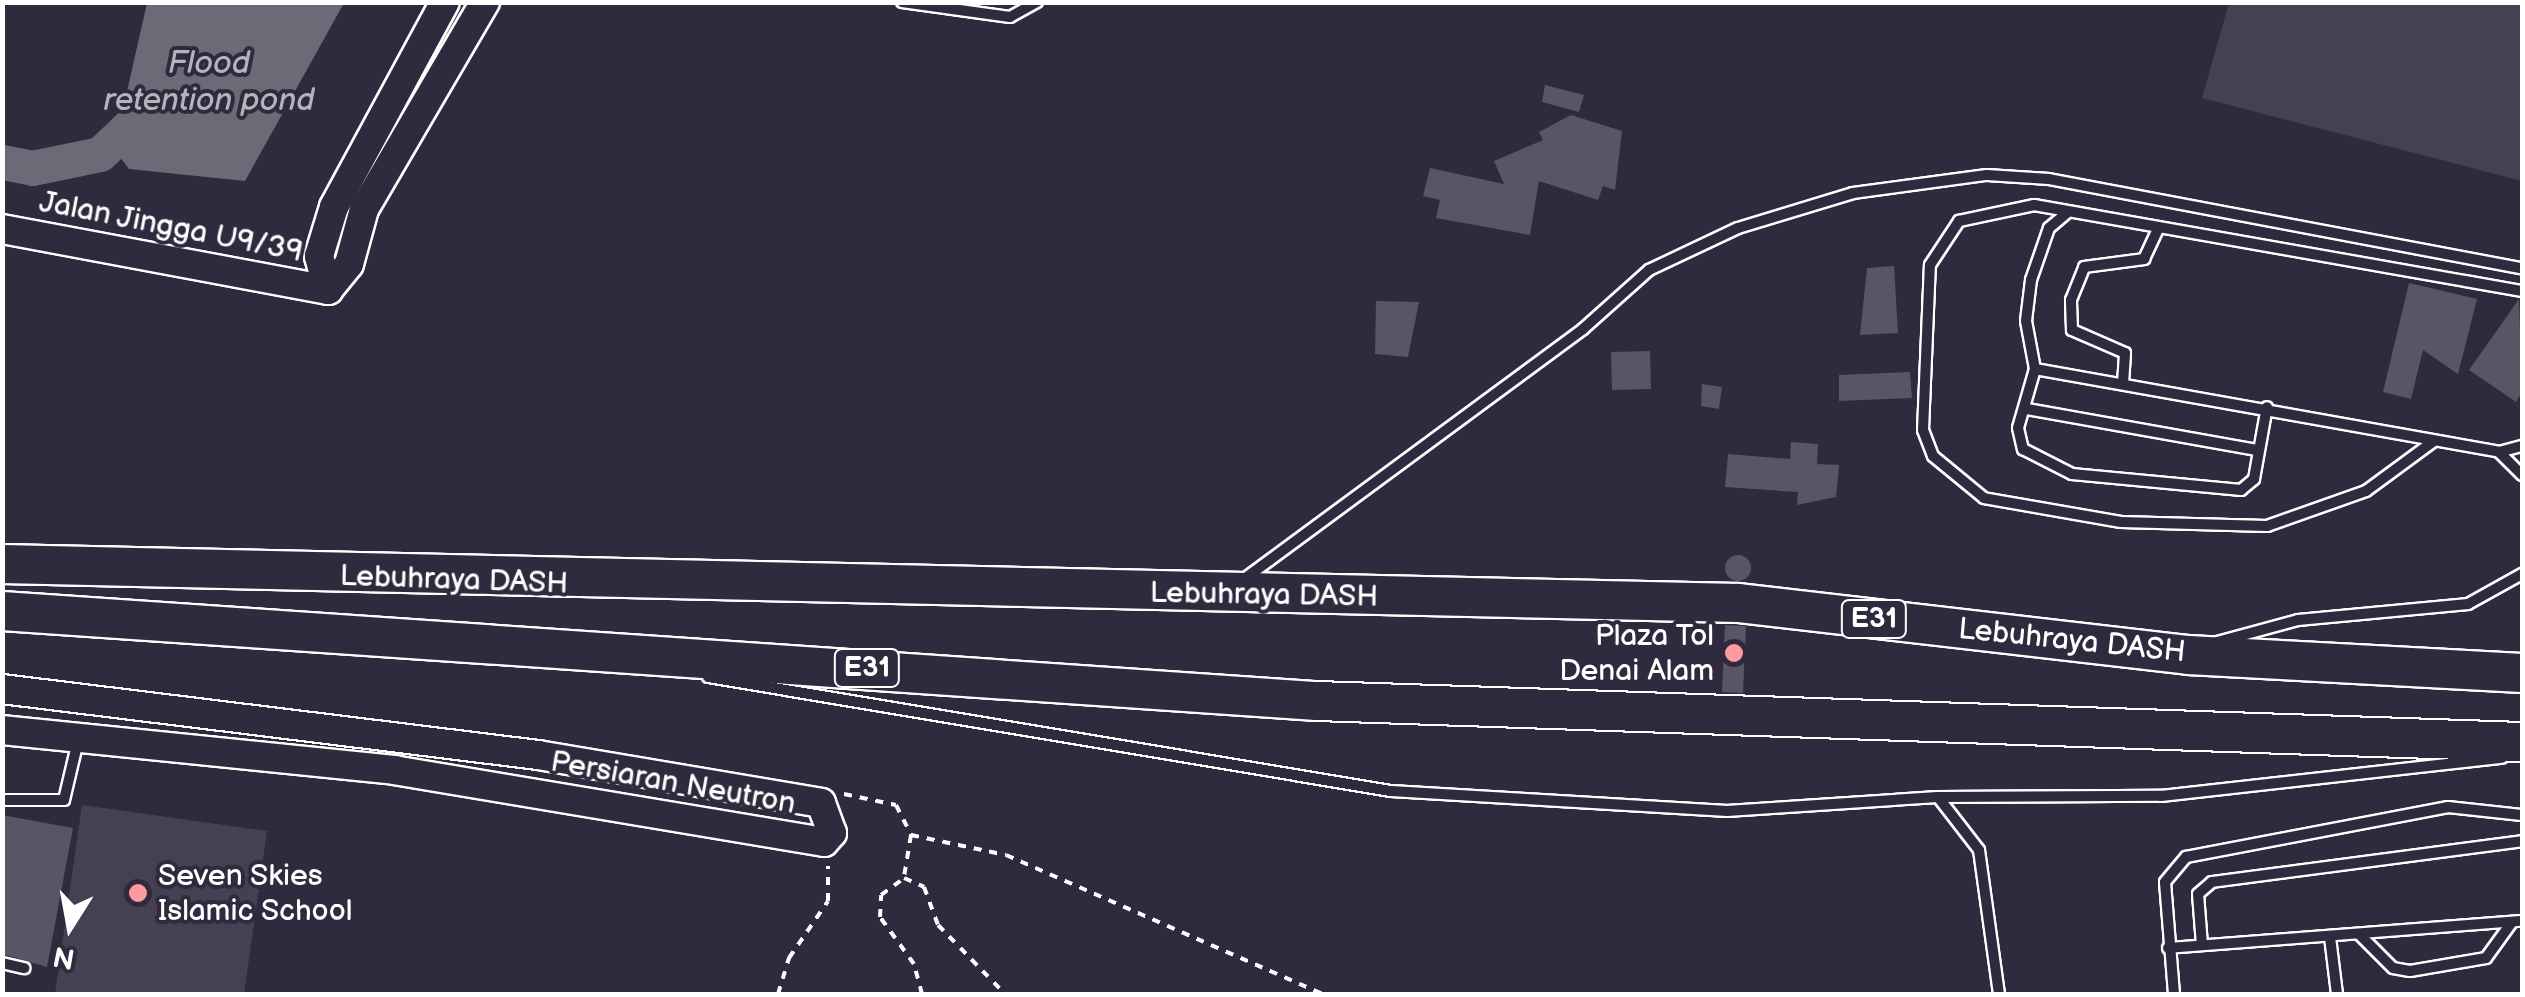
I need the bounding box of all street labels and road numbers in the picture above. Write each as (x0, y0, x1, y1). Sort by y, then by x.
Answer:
street label: Jalan Jingga U9/39 (35, 184, 307, 270)
street label: Lebuhraya DASH (339, 558, 569, 602)
street label: Lebuhraya DASH (1149, 575, 1379, 615)
road number: E31 (1839, 596, 1909, 642)
street label: Lebuhraya DASH (1957, 611, 2187, 671)
road number: E31 (832, 645, 902, 691)
street label: Persiaran Neutron (548, 744, 798, 822)

